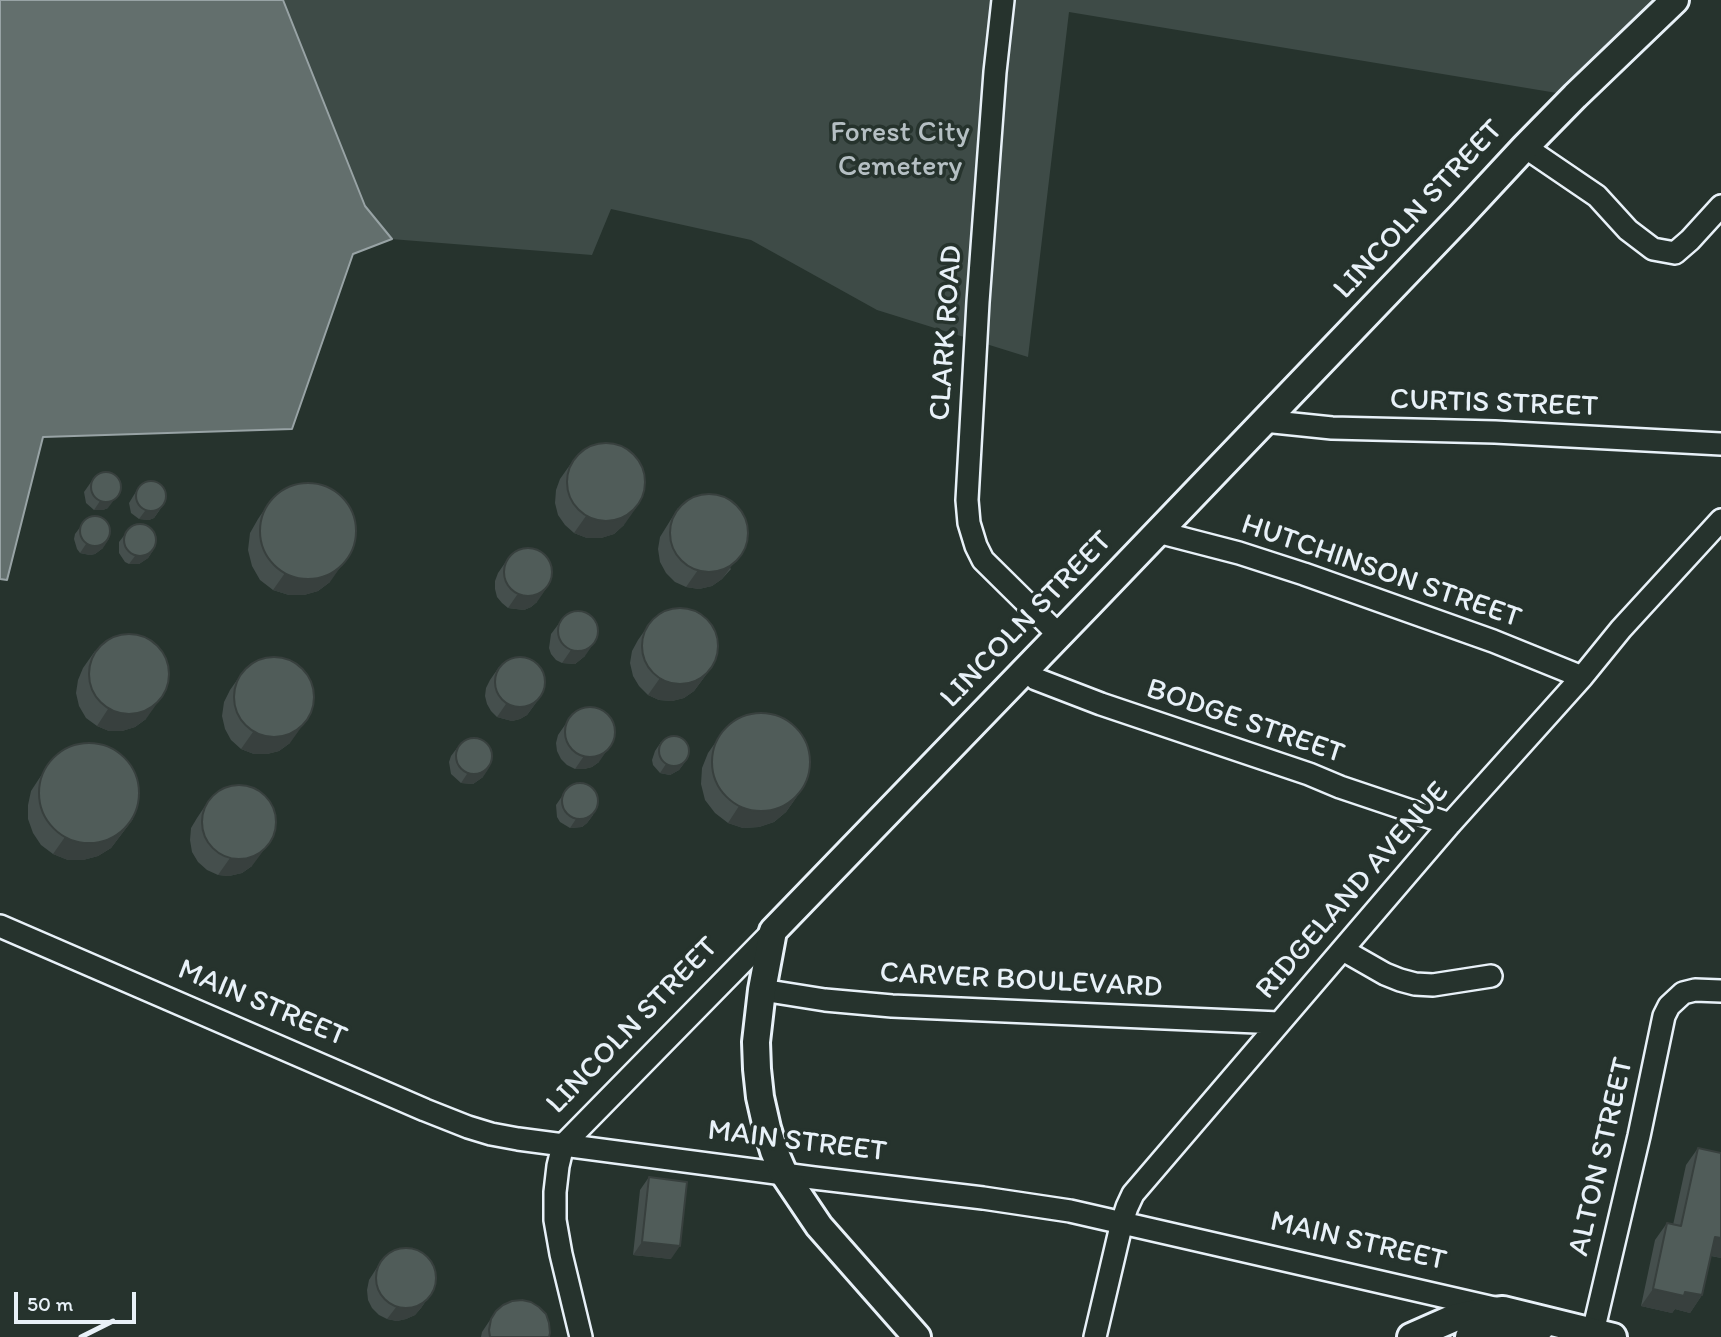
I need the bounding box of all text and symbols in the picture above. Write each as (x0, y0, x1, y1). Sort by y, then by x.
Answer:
street label: LINCOLN STREET (1327, 113, 1511, 307)
park label: Forest City Cemetery (830, 115, 970, 186)
street label: CLARK ROAD (923, 244, 971, 422)
street label: CURTIS STREET (1389, 382, 1599, 426)
street label: HUTCHINSON STREET (1236, 507, 1526, 637)
street label: LINCOLN STREET (933, 524, 1121, 716)
street label: BODGE STREET (1141, 671, 1349, 773)
street label: RIDGELAND AVENUE (1249, 775, 1457, 1007)
street label: LINCOLN STREET (539, 930, 727, 1122)
street label: MAIN STREET (172, 952, 352, 1056)
street label: CARVER BOULEVARD (879, 956, 1163, 1006)
street label: ALTON STREET (1562, 1054, 1642, 1260)
street label: MAIN STREET (706, 1113, 888, 1171)
street label: MAIN STREET (1266, 1204, 1450, 1280)
scale bar (18, 1278, 140, 1322)
text: 50 m (27, 1291, 73, 1316)

